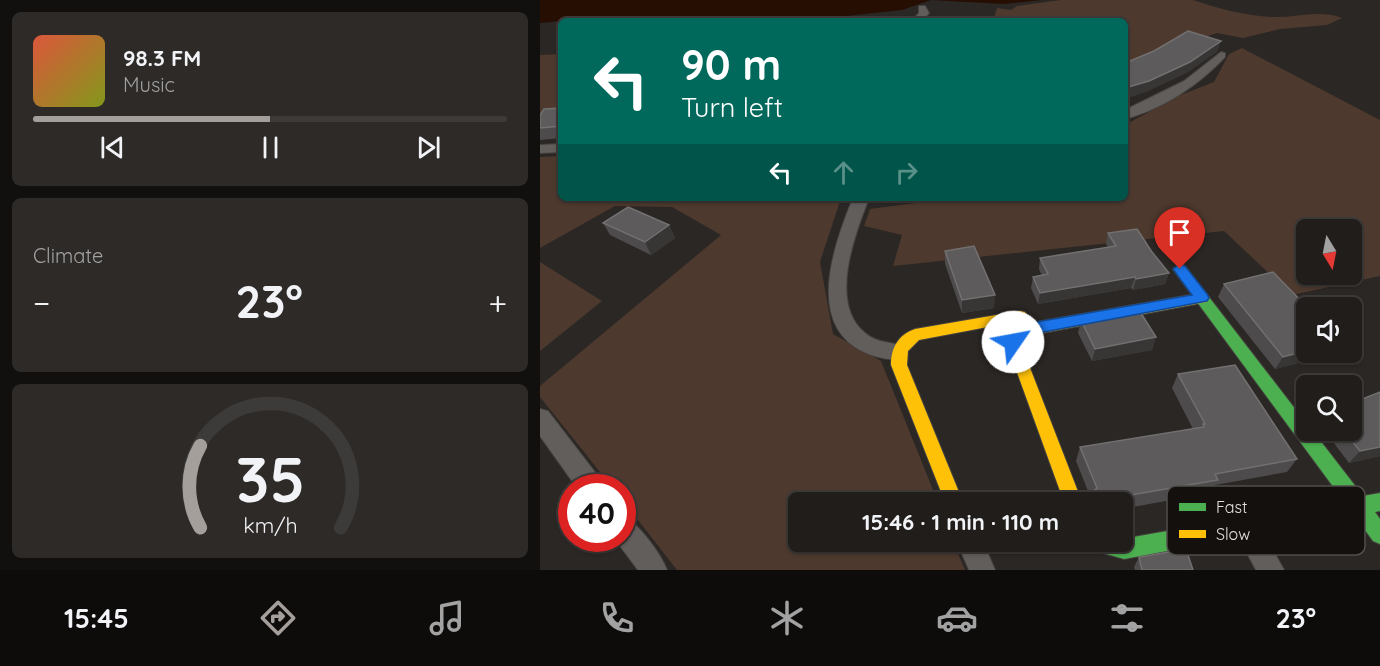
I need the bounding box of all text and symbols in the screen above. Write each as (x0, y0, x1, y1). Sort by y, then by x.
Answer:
text: 90 m (681, 38, 781, 91)
icon: left (582, 42, 660, 120)
text: 98.3 FM (123, 44, 201, 72)
text: Music (123, 72, 175, 97)
text: Turn left (681, 90, 783, 124)
icon: previous (96, 131, 129, 164)
icon: pause (254, 131, 287, 164)
icon: next (412, 131, 445, 164)
icon: left (764, 156, 797, 189)
icon: ahead (827, 156, 860, 189)
icon: right (890, 156, 923, 189)
pin (1154, 207, 1205, 269)
icon: arrive (1163, 216, 1196, 249)
north arrow (1296, 219, 1362, 285)
map controls (1296, 219, 1362, 441)
text: Climate (33, 243, 103, 268)
text: 23° (236, 273, 303, 329)
text: − (33, 282, 50, 323)
text: + (488, 282, 507, 323)
button: sound (1296, 297, 1362, 363)
position arrow (981, 310, 1045, 374)
button: search (1296, 375, 1362, 441)
text: 35 (235, 440, 305, 518)
speed limit sign: 40 (558, 474, 636, 552)
legend (1167, 486, 1365, 555)
text: Fast (1216, 497, 1247, 517)
text: 15:46 · 1 min · 110 m (862, 508, 1059, 536)
text: km/h (243, 512, 297, 538)
text: Slow (1216, 524, 1250, 544)
icon: directions (257, 597, 299, 639)
icon: music (426, 597, 468, 639)
icon: phone (596, 597, 638, 639)
icon: climate (766, 597, 808, 639)
icon: car (936, 597, 978, 639)
icon: filters (1106, 597, 1148, 639)
text: 15:45 (64, 601, 129, 635)
text: 23° (1276, 601, 1316, 635)

